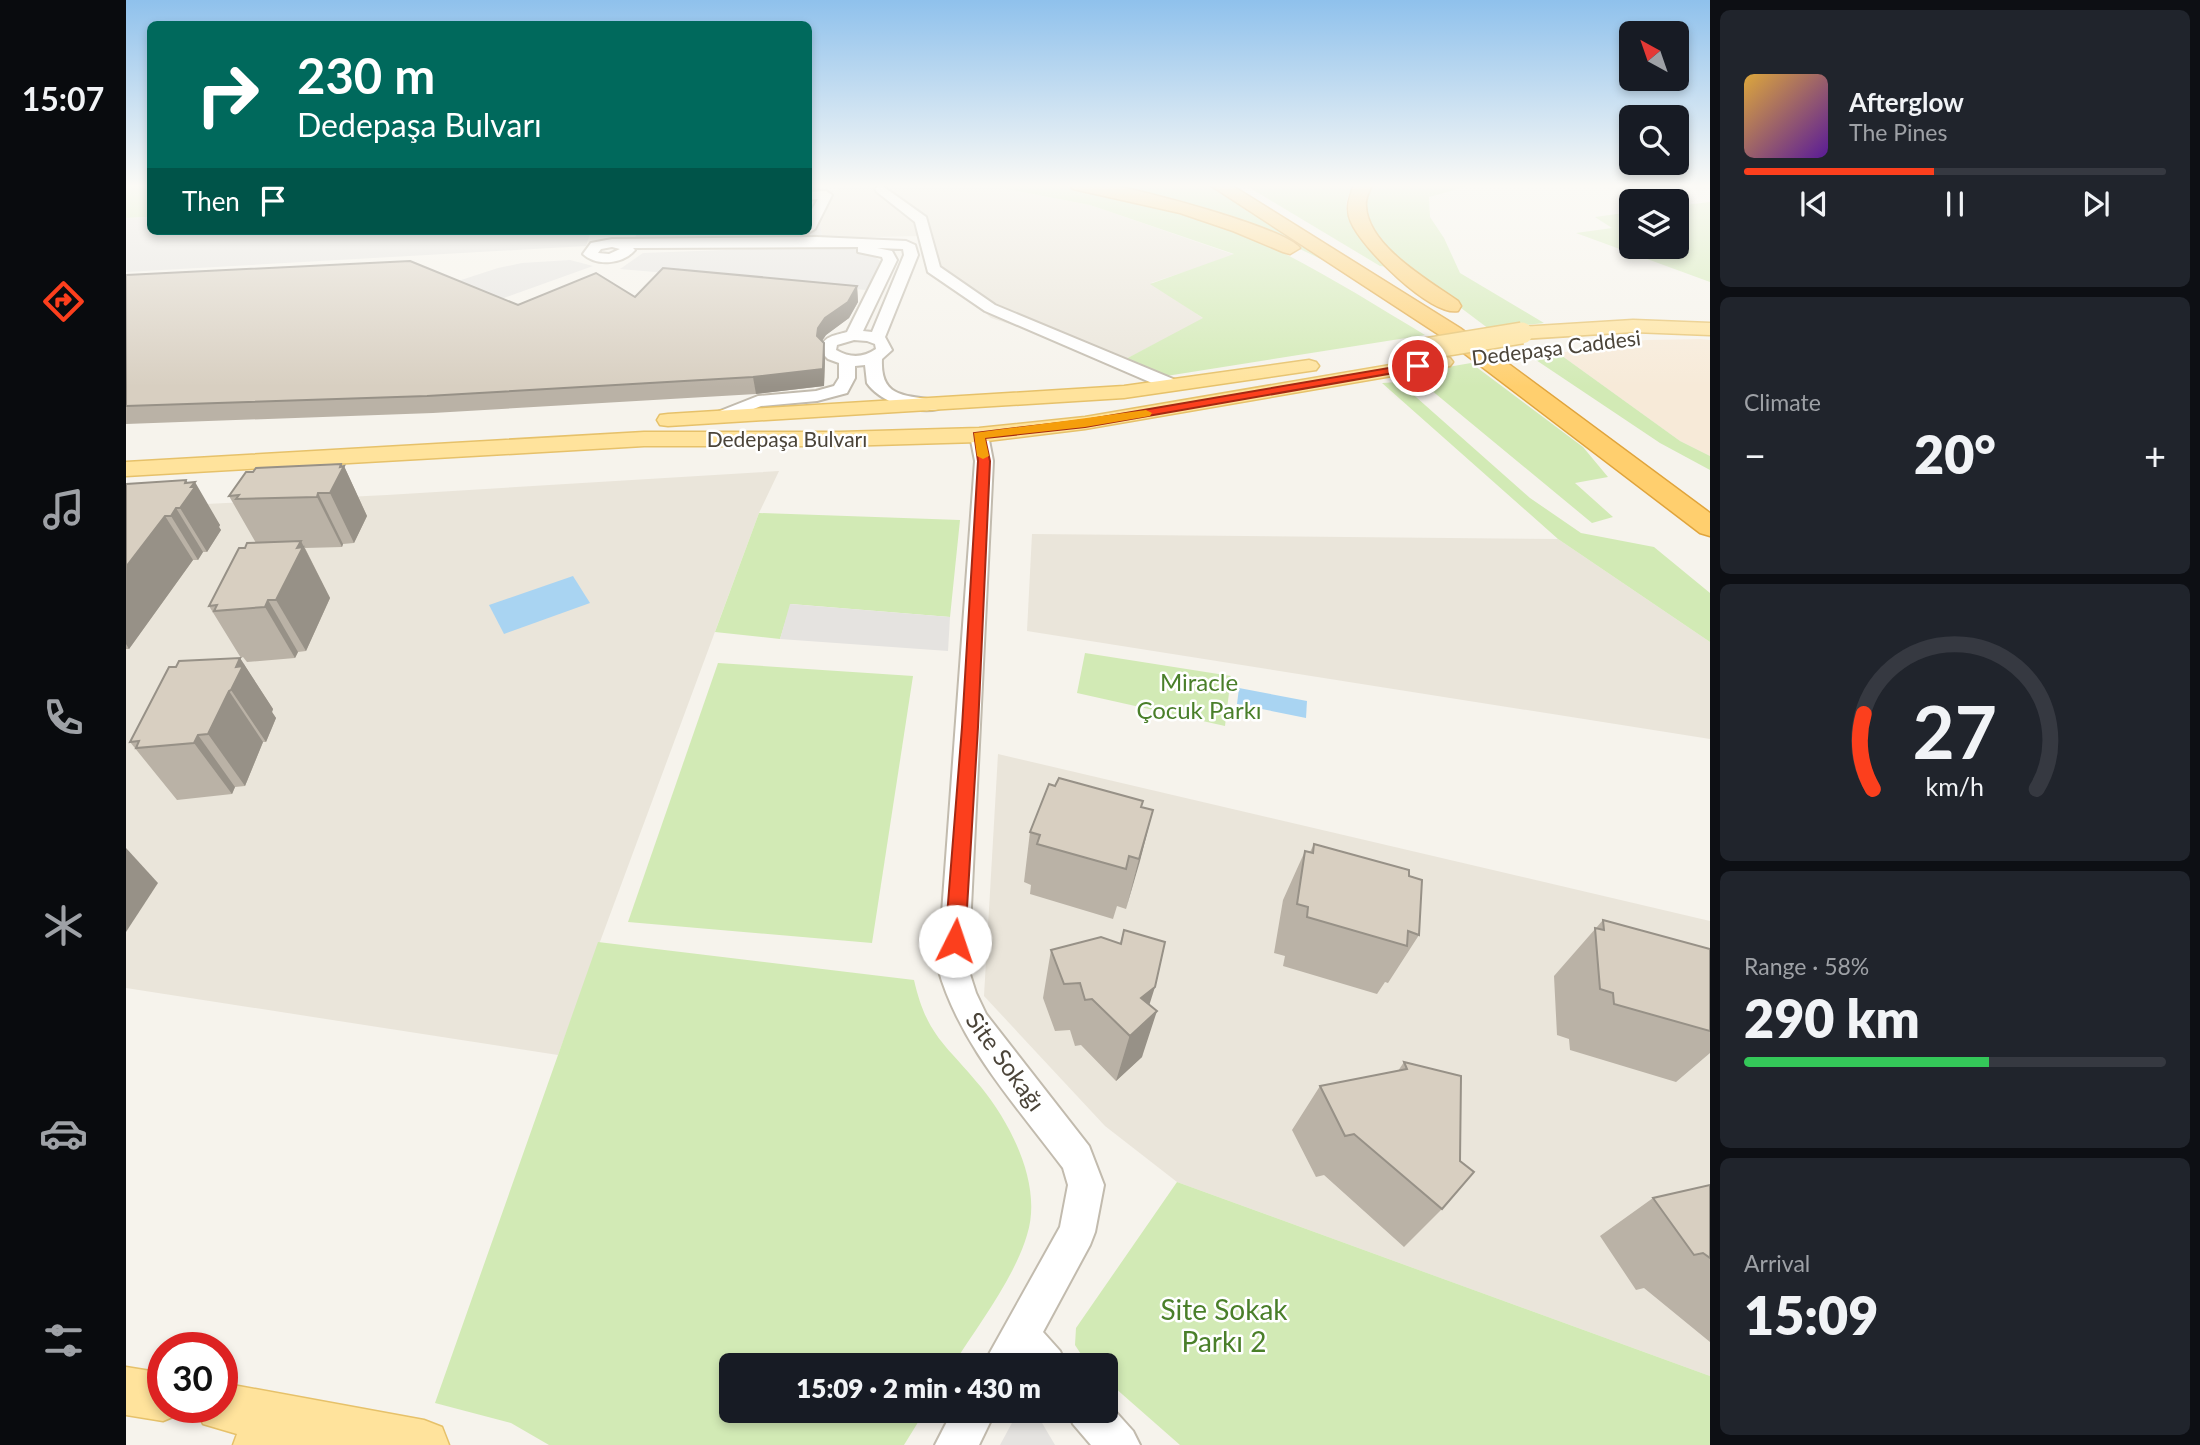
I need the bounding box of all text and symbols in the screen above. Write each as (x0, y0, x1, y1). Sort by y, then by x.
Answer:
north arrow (1619, 21, 1689, 91)
map controls (1619, 21, 1689, 259)
text: 230 m (297, 46, 435, 104)
icon: right (182, 49, 273, 140)
text: 15:07 (22, 79, 104, 118)
text: Afterglow (1849, 86, 1964, 118)
text: Dedepaşa Bulvarı (297, 105, 542, 144)
button: search (1619, 105, 1689, 175)
text: The Pines (1849, 118, 1947, 146)
icon: arrive (254, 182, 292, 220)
text: Then (182, 185, 240, 217)
icon: previous (1795, 185, 1833, 223)
icon: pause (1936, 185, 1974, 223)
icon: next (2077, 185, 2115, 223)
button: layers (1619, 189, 1689, 259)
icon: directions (39, 277, 88, 326)
street label: Dedepaşa Caddesi (1470, 324, 1642, 370)
pin (1388, 336, 1448, 396)
icon: arrive (1399, 347, 1437, 385)
text: Climate (1744, 388, 1821, 416)
text: 20° (1914, 423, 1996, 485)
street label: Dedepaşa Bulvarı (707, 426, 867, 451)
text: − (1744, 432, 1766, 478)
text: + (2144, 432, 2166, 478)
icon: music (39, 485, 88, 534)
park label: Miracle Çocuk Parkı (1136, 667, 1262, 724)
text: 27 (1913, 687, 1997, 775)
icon: phone (39, 693, 88, 742)
text: km/h (1926, 770, 1984, 800)
icon: climate (39, 901, 88, 950)
position arrow (918, 904, 992, 978)
text: Range · 58% (1744, 952, 1869, 980)
text: 290 km (1744, 987, 1920, 1049)
street label: Site Sokağı (960, 1006, 1052, 1116)
icon: car (39, 1109, 88, 1158)
text: Arrival (1744, 1249, 1810, 1277)
text: 15:09 (1744, 1284, 1878, 1346)
park label: Site Sokak Parkı 2 (1160, 1292, 1288, 1358)
icon: filters (39, 1316, 88, 1365)
speed limit sign: 30 (147, 1332, 238, 1423)
text: 15:09 · 2 min · 430 m (796, 1372, 1041, 1404)

